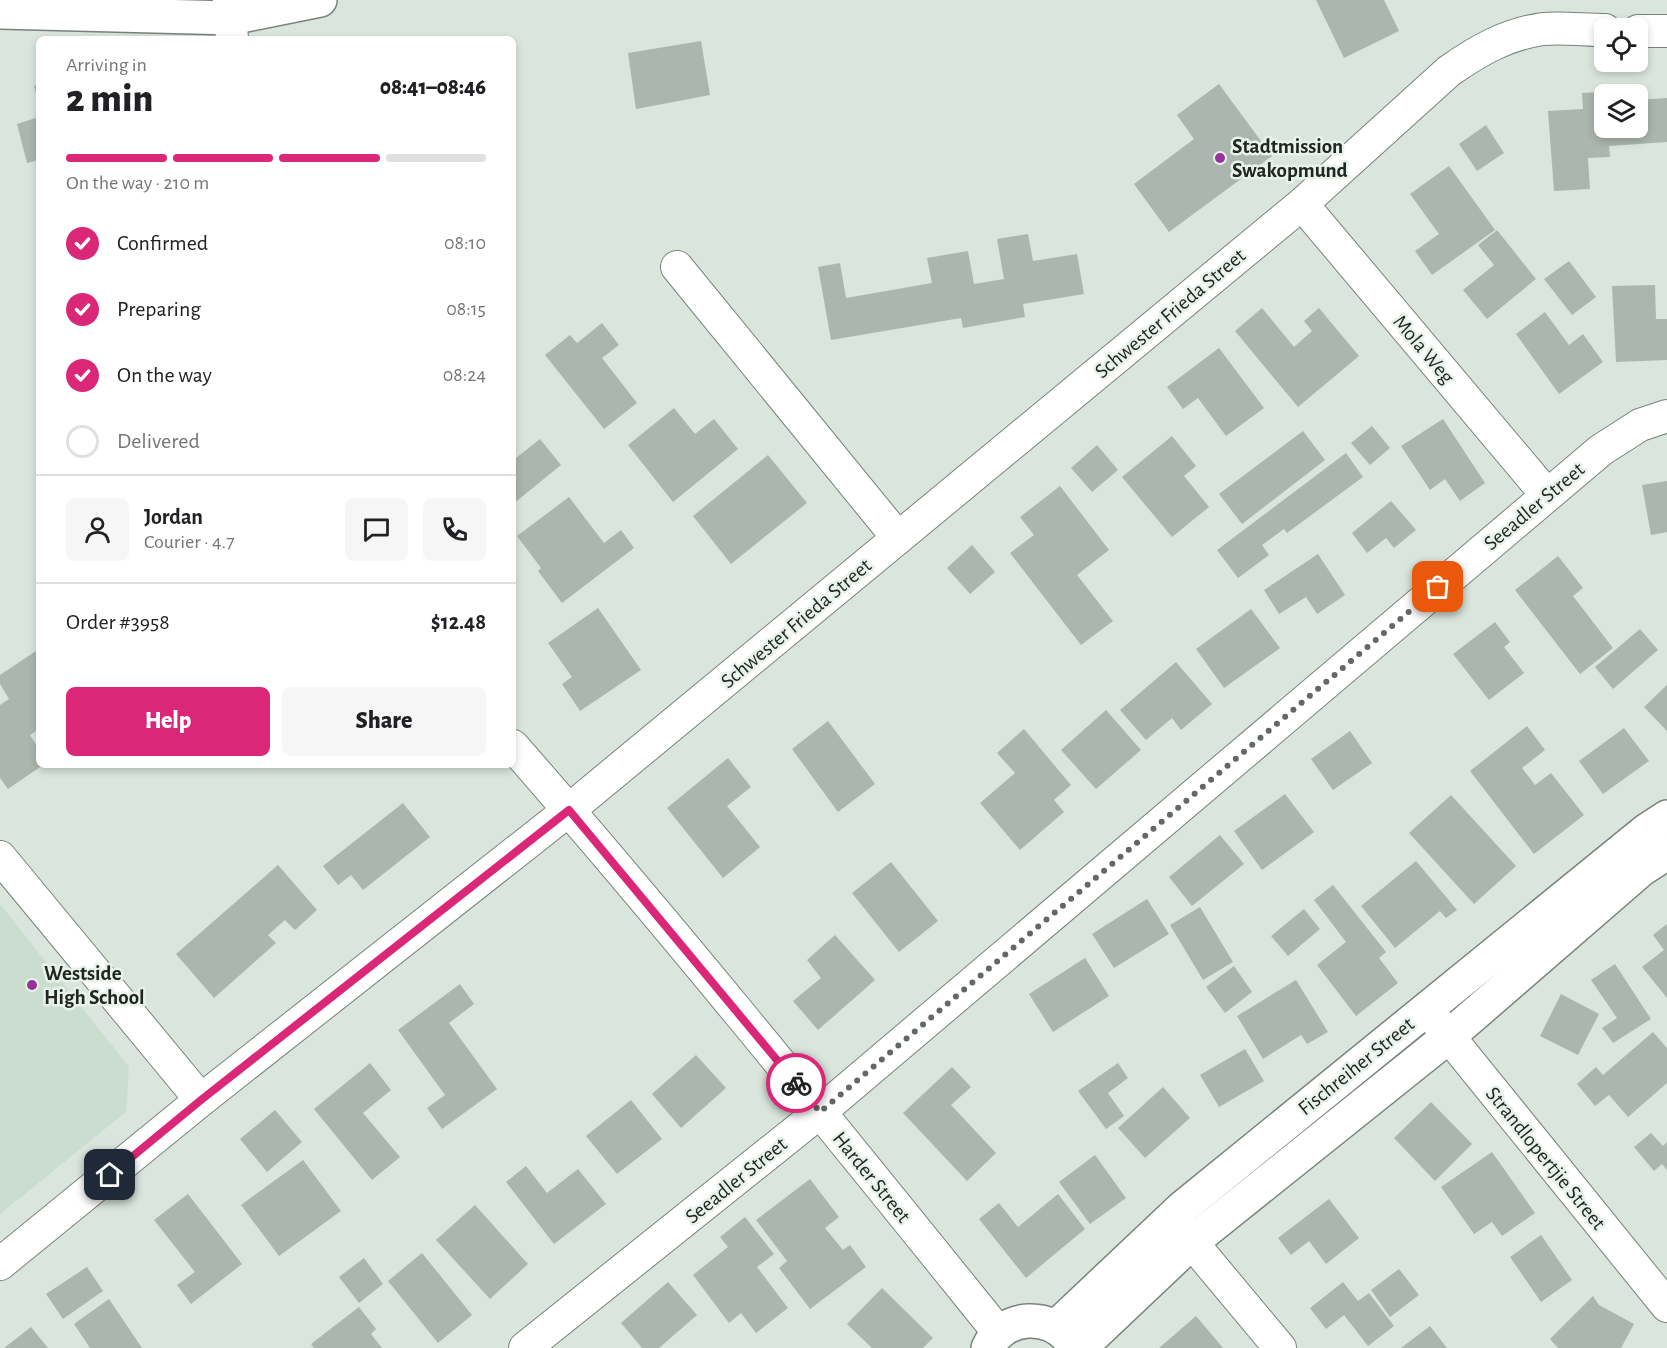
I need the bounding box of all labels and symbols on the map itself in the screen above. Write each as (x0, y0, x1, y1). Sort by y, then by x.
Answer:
place label: Stadtmission Swakopmund (1232, 136, 1348, 181)
marker: Stadtmission Swakopmund (1213, 151, 1227, 165)
street label: Schwester Frieda Street (1091, 244, 1250, 382)
street label: Mola Weg (1389, 311, 1459, 388)
street label: Seeadler Street (1480, 458, 1589, 554)
street label: Schwester Frieda Street (717, 554, 876, 692)
pin (1412, 561, 1463, 612)
place label: Westside High School (44, 963, 145, 1008)
marker: Westside High School (25, 978, 39, 992)
street label: Fischreiher Street (1294, 1013, 1419, 1119)
courier (766, 1053, 826, 1113)
street label: Strandlopertjie Street (1482, 1083, 1610, 1234)
street label: Harder Street (829, 1128, 915, 1227)
street label: Seeadler Street (682, 1133, 791, 1228)
pin (84, 1149, 135, 1200)

